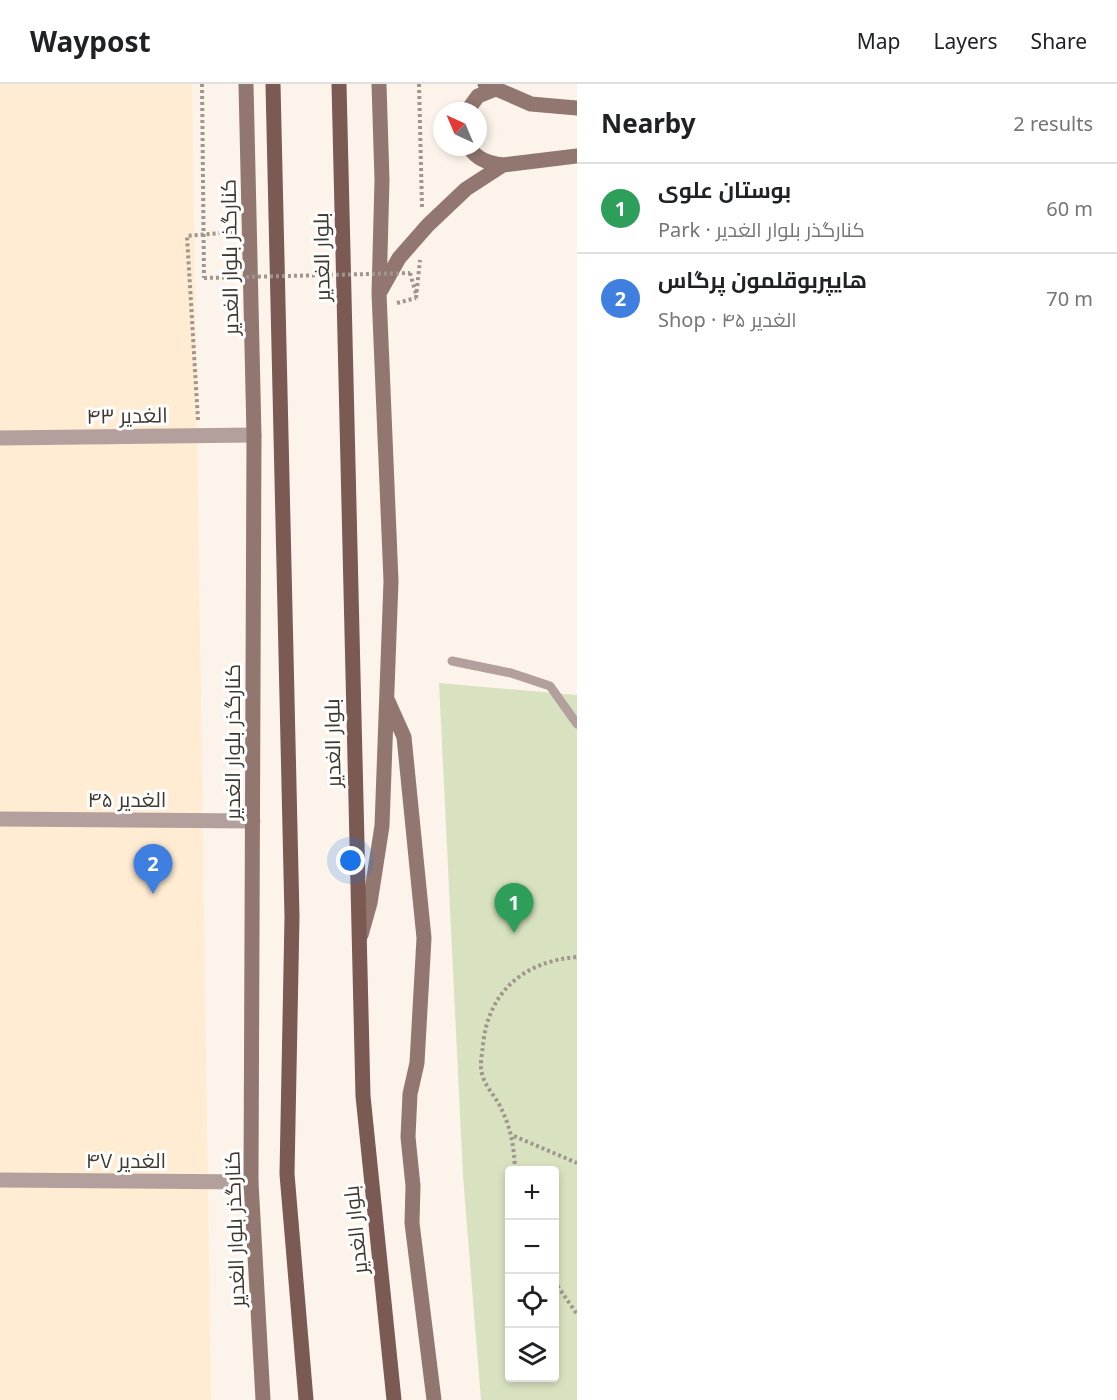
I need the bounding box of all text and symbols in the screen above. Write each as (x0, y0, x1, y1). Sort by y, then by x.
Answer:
text: Waypost (30, 22, 151, 60)
text: Map (857, 27, 901, 55)
text: Layers (934, 27, 998, 55)
text: Share (1031, 27, 1087, 55)
north arrow (433, 102, 487, 156)
text: Nearby (601, 105, 696, 141)
text: 2 results (1013, 110, 1093, 137)
text: بوستان علوی (658, 174, 791, 204)
street label: کنارگذر بلوار الغدیر (214, 179, 244, 336)
text: 1 (615, 195, 626, 222)
text: 60 m (1046, 195, 1093, 222)
street label: بلوار الغدیر (306, 212, 336, 303)
text: Park · کنارگذر بلوار الغدیر (658, 216, 865, 243)
text: هایپربوقلمون پرگاس (658, 264, 867, 294)
text: 2 (615, 285, 626, 312)
text: 70 m (1046, 285, 1093, 312)
text: Shop · الغدیر ۴۵ (658, 306, 797, 333)
street label: الغدیر ۴۳ (86, 400, 168, 430)
street label: کنارگذر بلوار الغدیر (218, 664, 246, 821)
street label: بلوار الغدیر (317, 698, 347, 789)
street label: الغدیر ۴۵ (88, 785, 166, 813)
pin: 2 (134, 844, 172, 894)
your location (336, 846, 365, 875)
pin: 1 (494, 884, 534, 933)
street label: الغدیر ۴۷ (86, 1146, 166, 1174)
street label: کنارگذر بلوار الغدیر (217, 1150, 251, 1309)
map controls (505, 1166, 559, 1382)
button: + (505, 1166, 559, 1220)
street label: بلوار الغدیر (336, 1184, 374, 1277)
button: − (505, 1220, 559, 1274)
button: locate (505, 1274, 559, 1328)
button: layers (505, 1328, 559, 1382)

